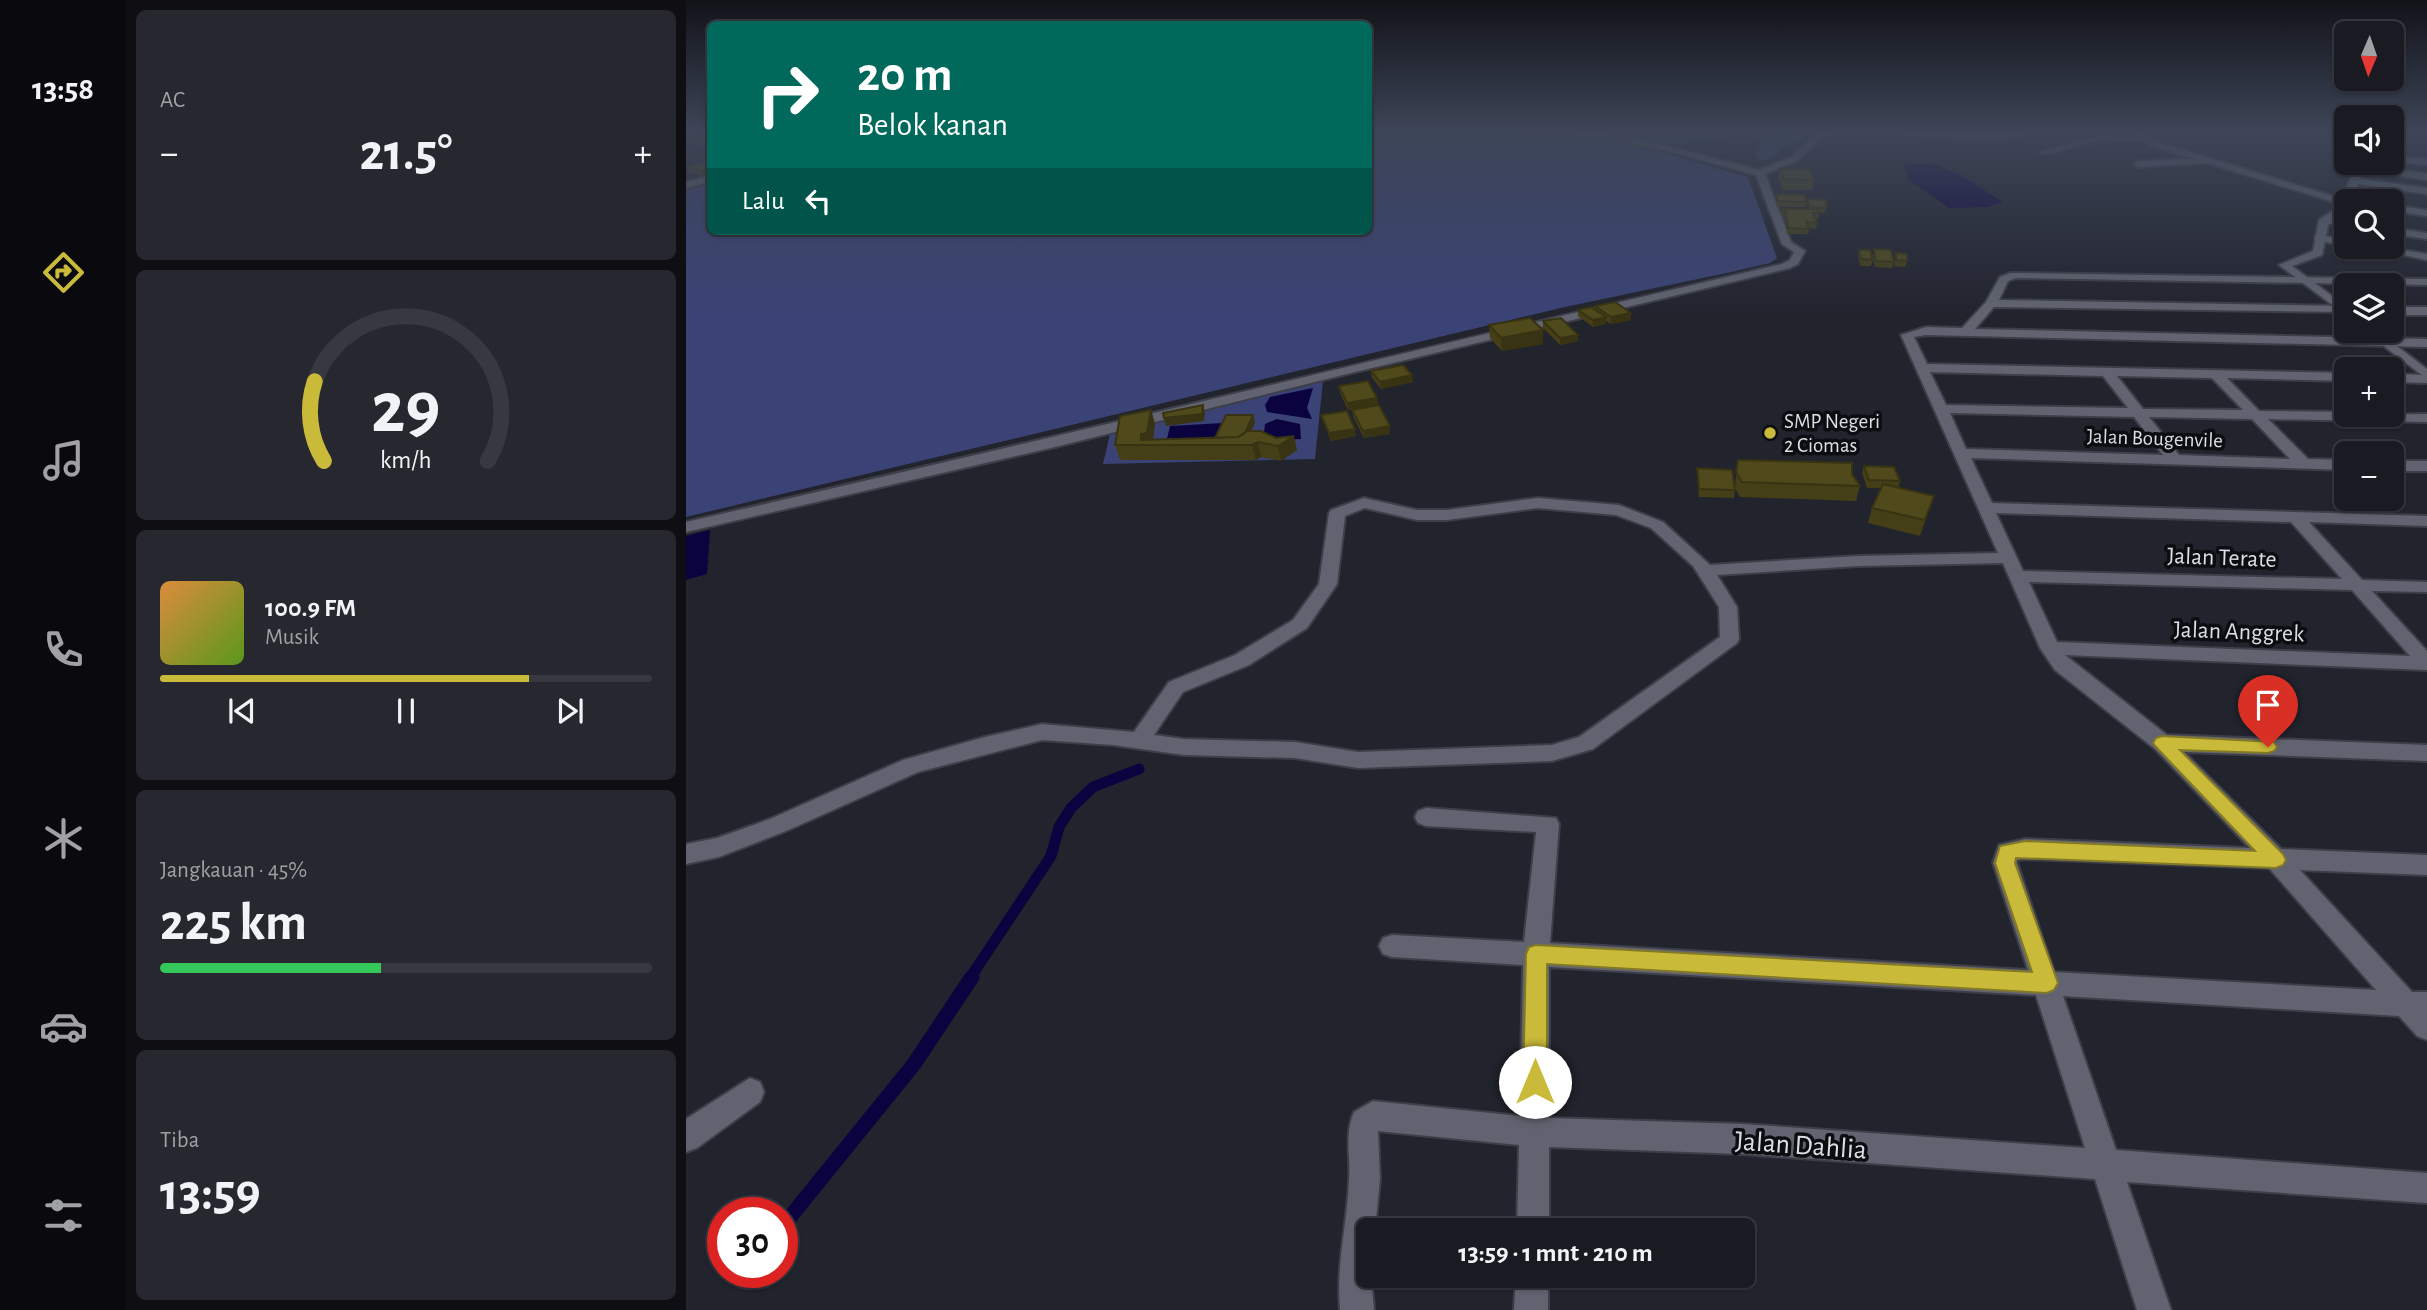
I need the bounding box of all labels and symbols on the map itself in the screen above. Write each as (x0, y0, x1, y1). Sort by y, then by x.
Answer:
north arrow (2334, 21, 2404, 91)
place label: SMP Negeri 2 Ciomas (1784, 411, 1880, 456)
marker: SMP Negeri 2 Ciomas (1762, 425, 1778, 441)
street label: Jalan Bougenvile (2087, 426, 2223, 451)
street label: Jalan Terate (2167, 544, 2277, 572)
street label: Jalan Anggrek (2173, 618, 2305, 646)
pin (2238, 675, 2298, 747)
position arrow (1498, 1045, 1572, 1119)
street label: Jalan Dahlia (1734, 1127, 1868, 1165)
speed limit sign: 30 (707, 1197, 798, 1288)

